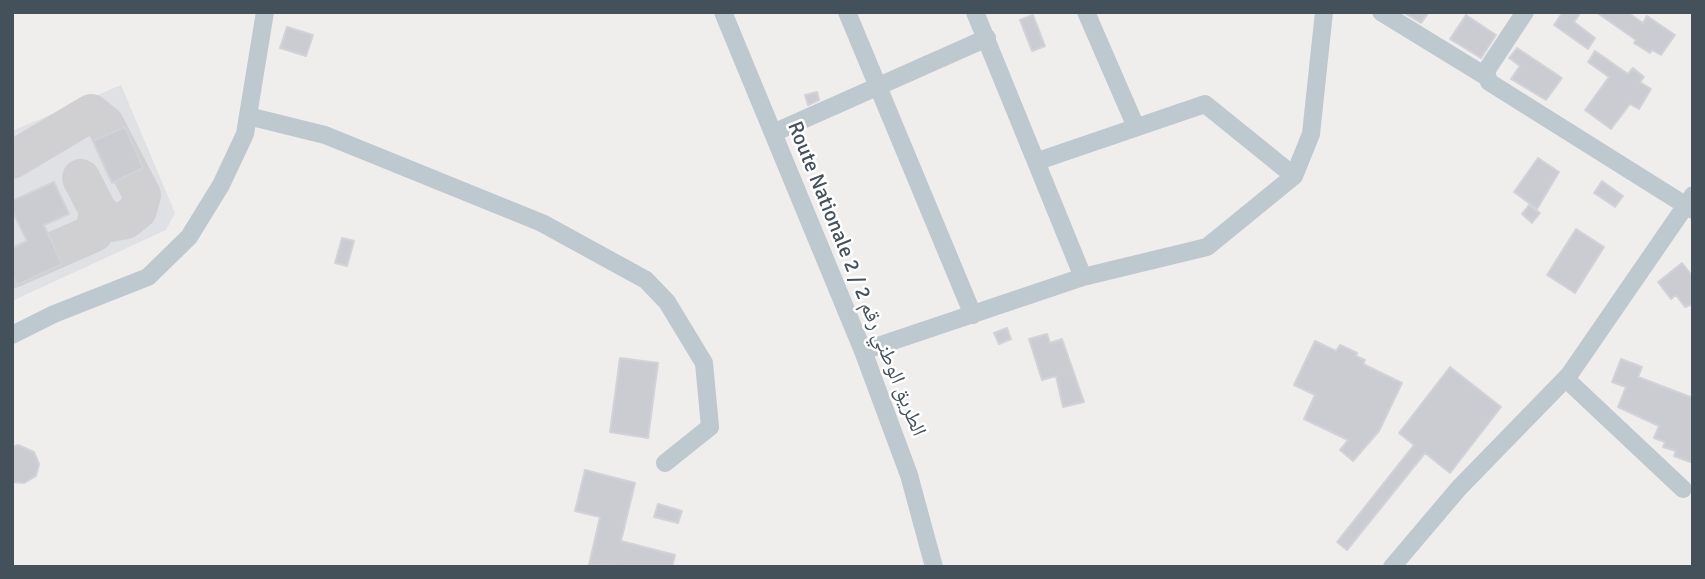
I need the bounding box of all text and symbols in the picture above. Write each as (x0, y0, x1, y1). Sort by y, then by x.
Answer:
street label: Route Nationale 2 / الطريق الوطني رقم 2 (781, 118, 931, 440)

